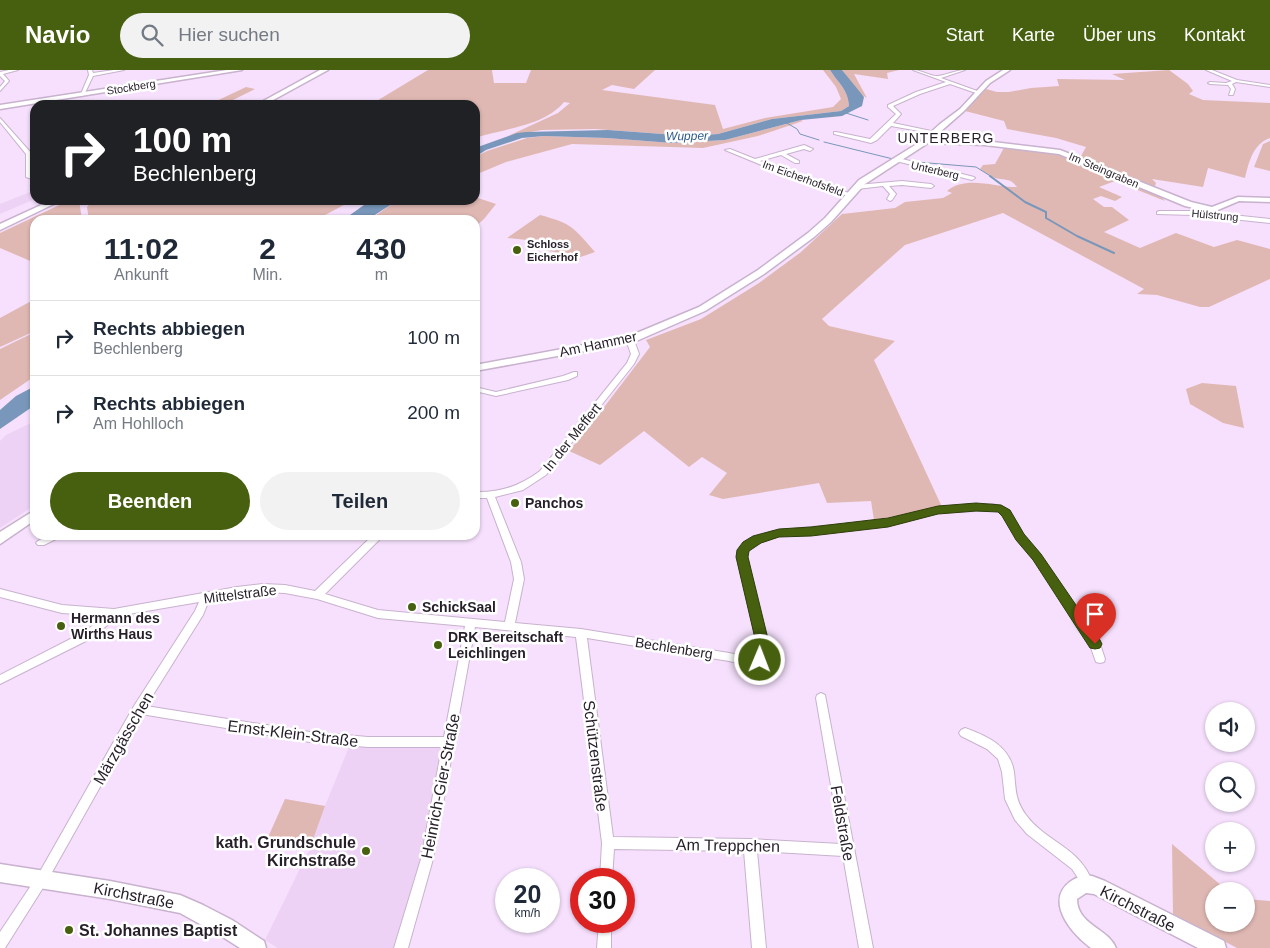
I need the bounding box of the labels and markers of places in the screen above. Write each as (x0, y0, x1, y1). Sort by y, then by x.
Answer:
place label: Schloss Eicherhof (527, 238, 578, 263)
marker: Schloss Eicherhof (511, 244, 523, 256)
place label: Panchos (525, 495, 584, 511)
marker: Panchos (509, 497, 521, 509)
pin (1074, 593, 1116, 644)
place label: SchickSaal (422, 599, 496, 615)
marker: SchickSaal (406, 601, 418, 613)
place label: Hermann des Wirths Haus (71, 610, 160, 642)
marker: Hermann des Wirths Haus (55, 620, 67, 632)
place label: DRK Bereitschaft Leichlingen (448, 629, 563, 661)
marker: DRK Bereitschaft Leichlingen (432, 639, 444, 651)
place label: kath. Grundschule Kirchstraße (216, 834, 356, 869)
marker: kath. Grundschule Kirchstraße (360, 845, 372, 857)
place label: St. Johannes Baptist (79, 922, 238, 939)
marker: St. Johannes Baptist (63, 924, 75, 936)

